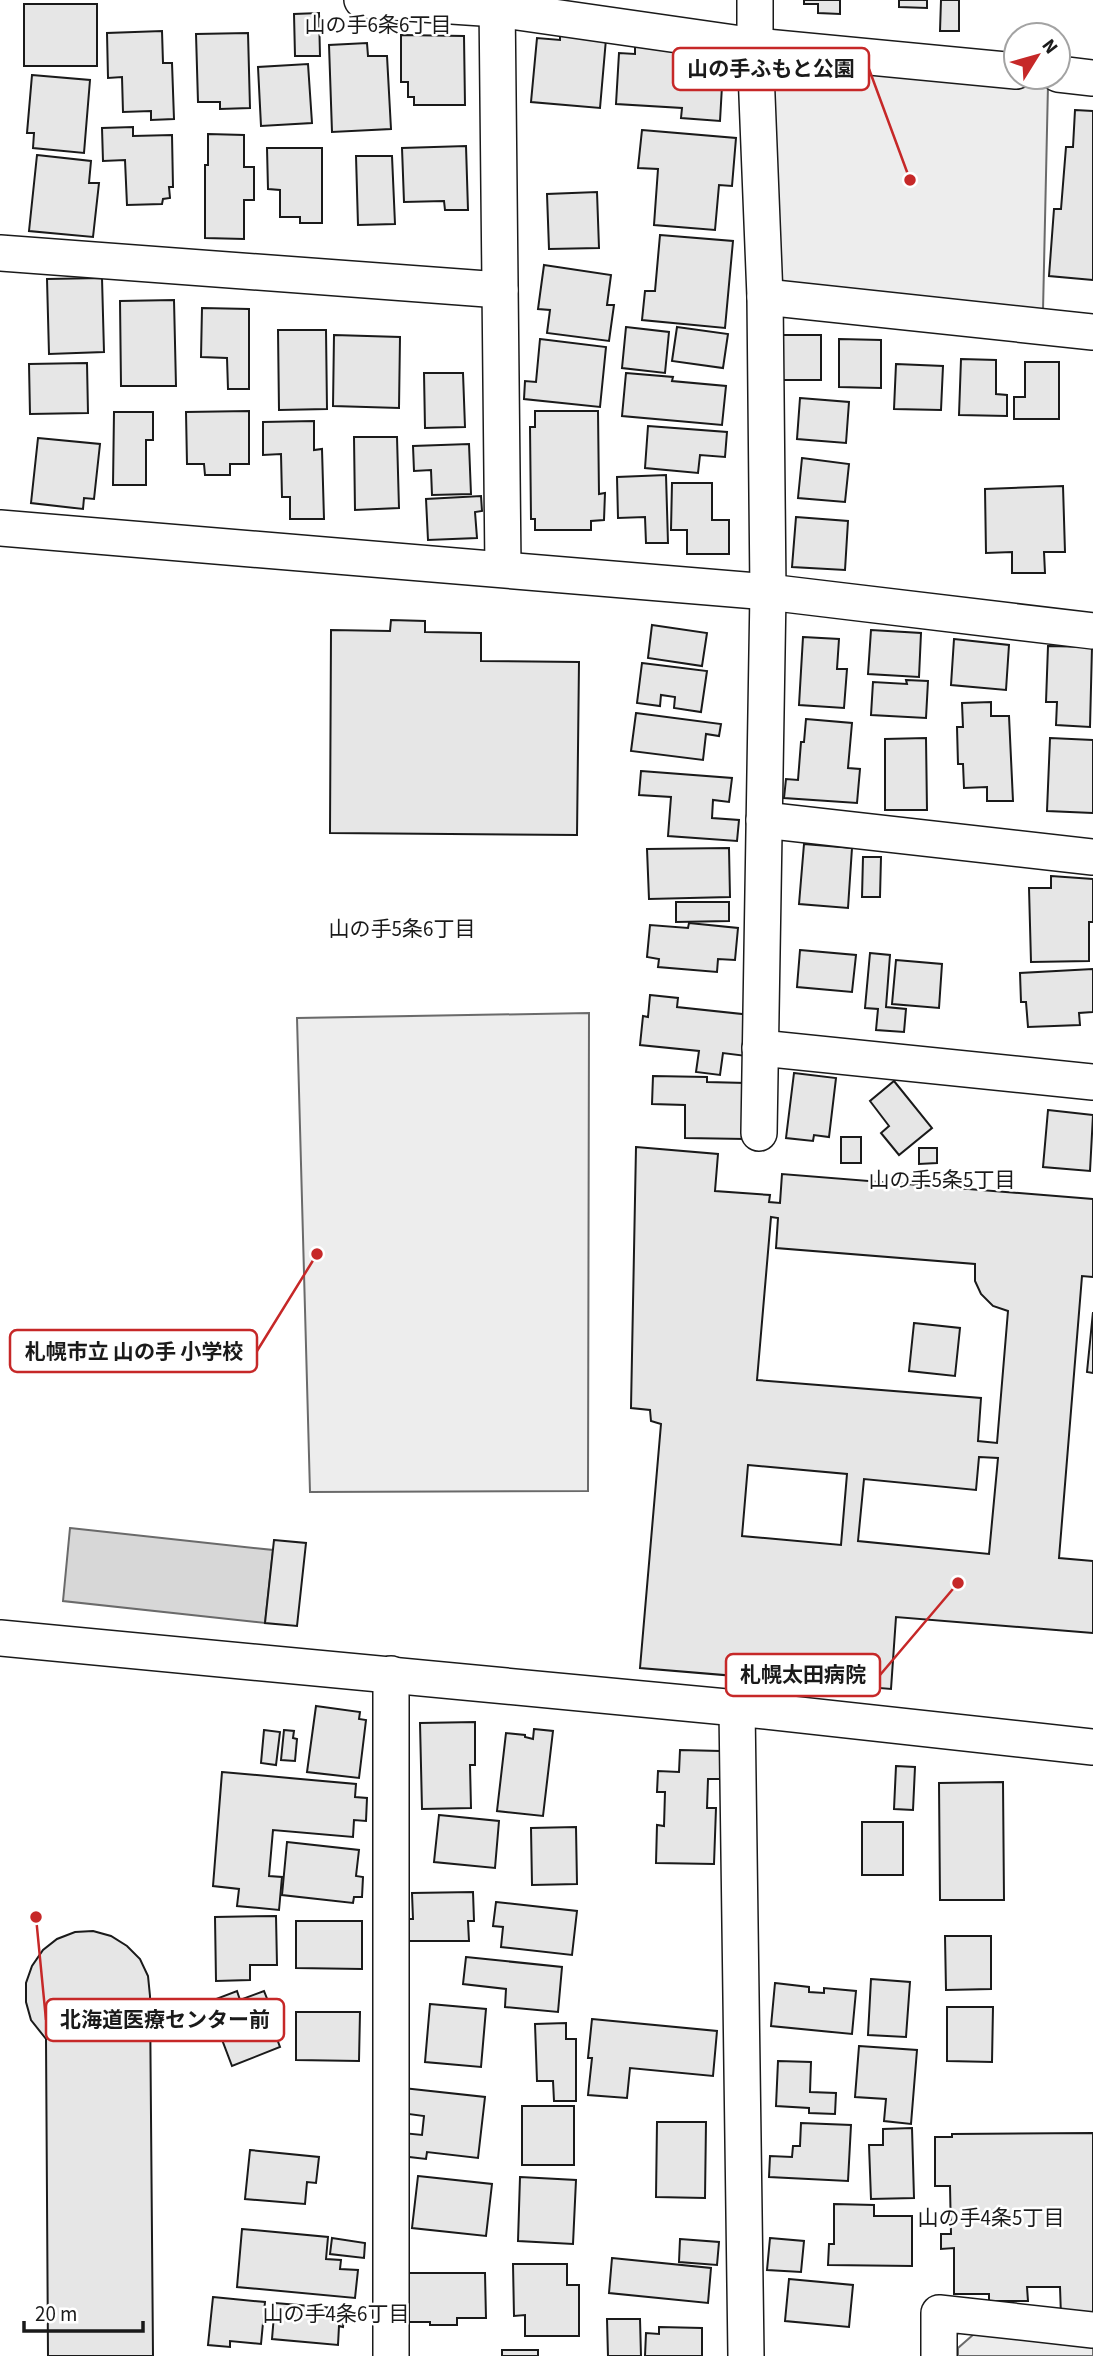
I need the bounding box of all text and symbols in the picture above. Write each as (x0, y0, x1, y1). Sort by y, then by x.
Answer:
district label: 山の手6条6丁目 (305, 10, 451, 40)
north arrow (1002, 21, 1072, 91)
text: N (1035, 33, 1064, 60)
callout: 山の手ふもと公園 (673, 48, 869, 90)
text: 山の手ふもと公園 (687, 54, 855, 84)
district label: 山の手5条6丁目 (329, 914, 475, 944)
district label: 山の手5条5丁目 (869, 1165, 1015, 1195)
callout: 札幌市立 山の手 小学校 (10, 1330, 257, 1372)
text: 札幌市立 山の手 小学校 (25, 1337, 243, 1367)
callout: 札幌太田病院 (726, 1654, 880, 1696)
text: 札幌太田病院 (740, 1660, 866, 1690)
callout: 北海道医療センター前 (46, 1999, 284, 2041)
text: 北海道医療センター前 (60, 2005, 270, 2035)
district label: 山の手4条5丁目 (918, 2203, 1064, 2233)
scale bar (24, 2290, 144, 2334)
text: 20 m (35, 2299, 77, 2329)
district label: 山の手4条6丁目 (263, 2299, 409, 2329)

